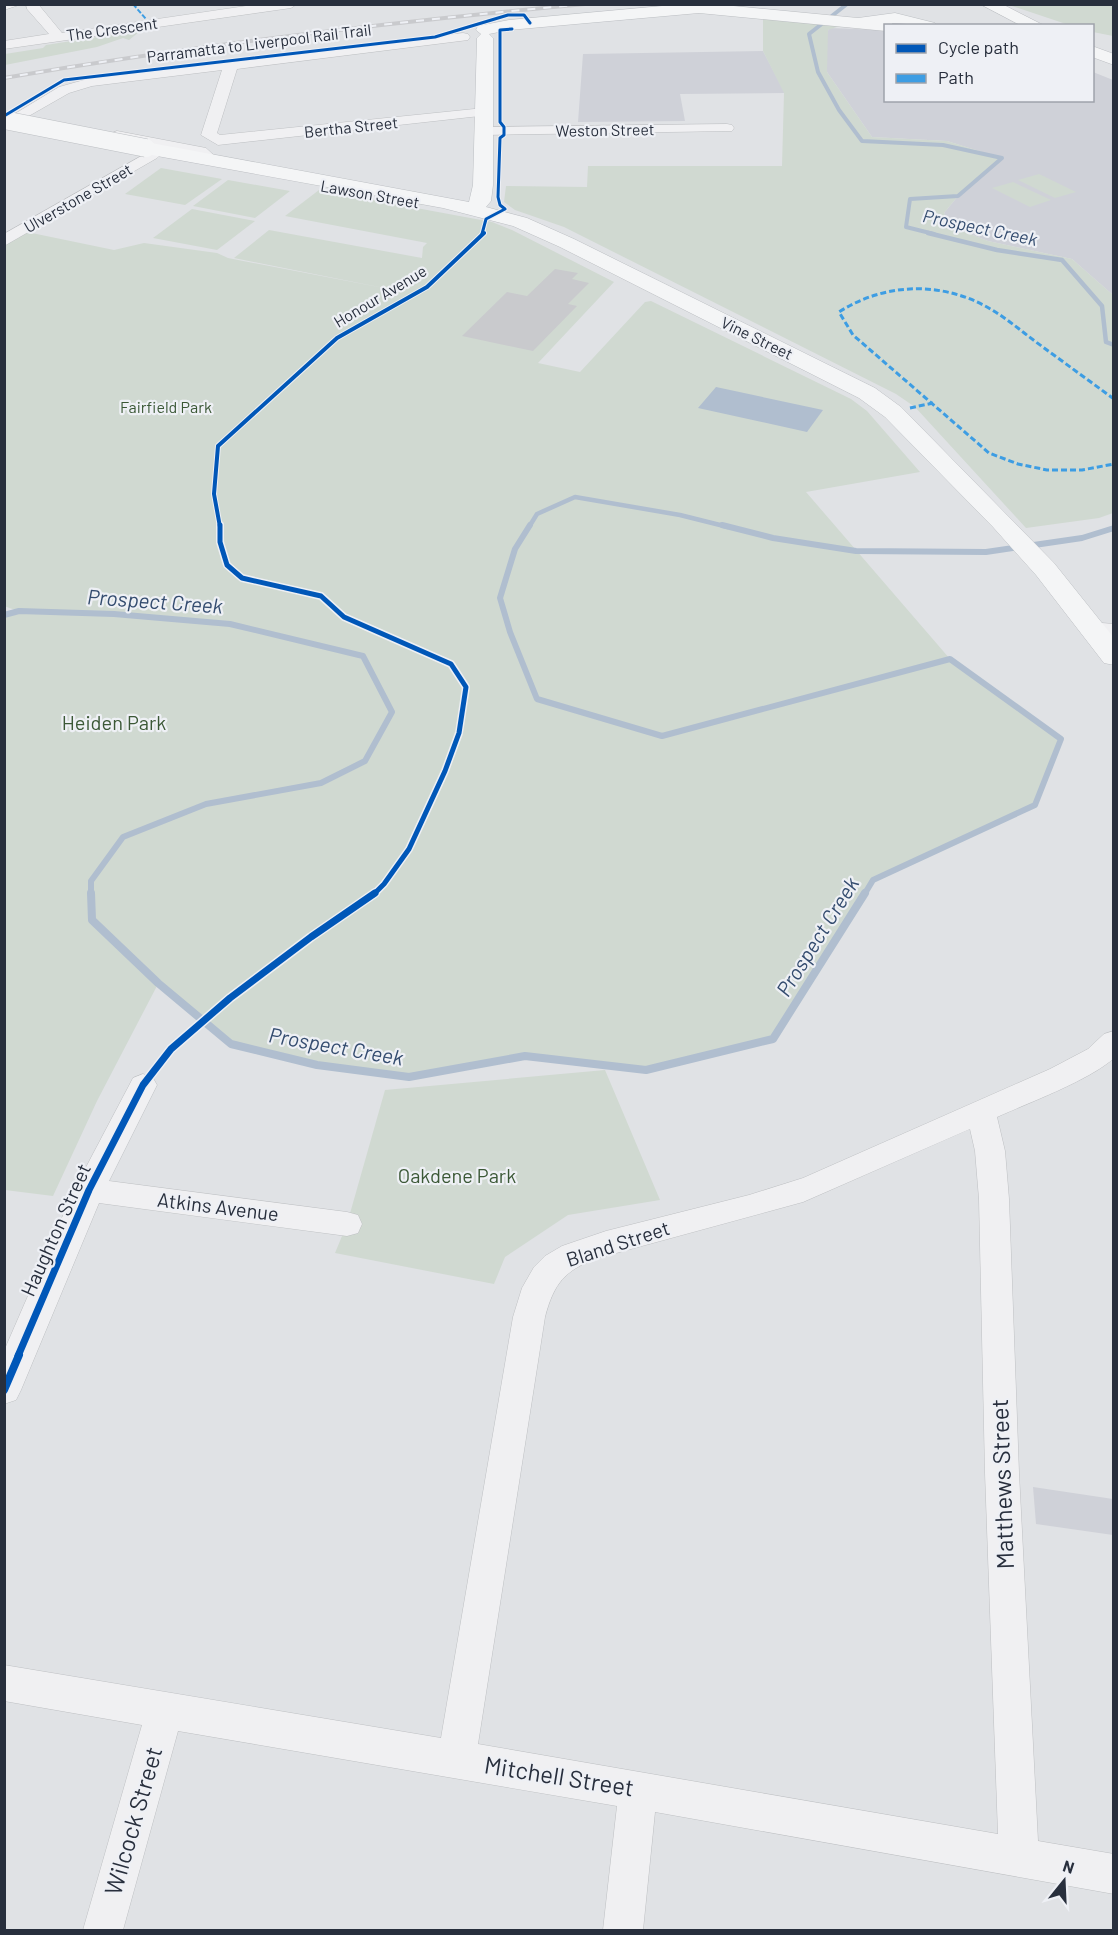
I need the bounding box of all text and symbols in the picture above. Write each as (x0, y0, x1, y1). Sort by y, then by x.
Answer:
street label: The Crescent (65, 13, 159, 44)
street label: Parramatta to Liverpool Rail Trail (146, 19, 372, 66)
legend (884, 24, 1094, 102)
text: Cycle path (938, 36, 1019, 58)
text: Path (938, 66, 974, 88)
street label: Bertha Street (303, 112, 399, 141)
street label: Weston Street (555, 119, 655, 140)
street label: Ulverstone Street (20, 159, 135, 236)
street label: Lawson Street (319, 175, 421, 212)
water label: Prospect Creek (921, 204, 1040, 250)
street label: Honour Avenue (330, 260, 430, 331)
street label: Vine Street (718, 312, 796, 363)
park label: Fairfield Park (120, 397, 212, 416)
water label: Prospect Creek (86, 583, 225, 618)
park label: Heiden Park (62, 710, 166, 734)
water label: Prospect Creek (770, 871, 864, 1000)
water label: Prospect Creek (267, 1021, 406, 1070)
street label: Haughton Street (15, 1160, 95, 1300)
park label: Oakdene Park (398, 1163, 516, 1187)
street label: Atkins Avenue (156, 1187, 280, 1225)
street label: Bland Street (563, 1215, 673, 1271)
street label: Matthews Street (984, 1398, 1019, 1570)
street label: Wilcock Street (98, 1743, 168, 1898)
street label: Mitchell Street (482, 1749, 636, 1802)
north arrow (1034, 1851, 1094, 1911)
text: N (1061, 1856, 1077, 1877)

